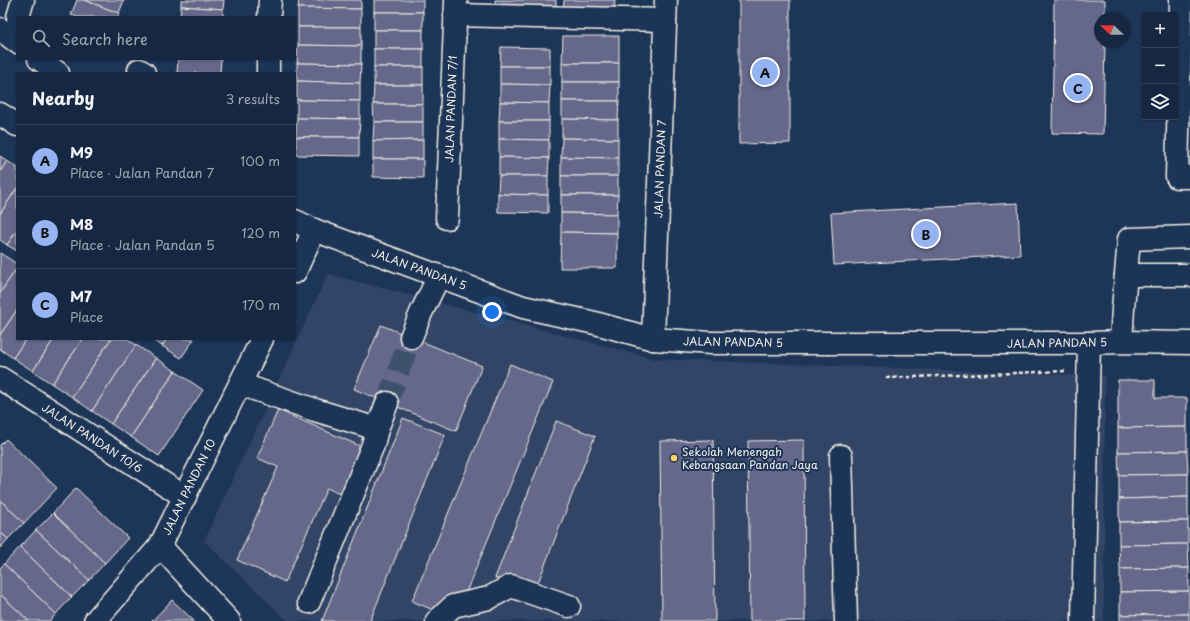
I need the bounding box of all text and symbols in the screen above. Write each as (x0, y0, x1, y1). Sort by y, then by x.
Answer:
north arrow (1094, 12, 1130, 48)
map controls (1142, 12, 1178, 120)
button: + (1142, 12, 1178, 48)
search box (16, 16, 296, 60)
icon: search (30, 27, 52, 49)
text: Search here (62, 27, 148, 50)
button: − (1142, 48, 1178, 84)
street label: JALAN PANDAN 7/1 (440, 55, 461, 163)
pin: A (752, 57, 778, 87)
pin: C (1065, 73, 1091, 103)
button: layers (1142, 84, 1178, 120)
text: Nearby (32, 85, 94, 111)
text: 3 results (226, 89, 280, 108)
street label: JALAN PANDAN 7 (649, 119, 670, 218)
text: M9 (70, 140, 93, 163)
text: A (40, 151, 50, 170)
text: 100 m (240, 151, 280, 170)
text: Place · Jalan Pandan 7 (70, 163, 214, 182)
text: M8 (70, 212, 93, 235)
pin: B (913, 219, 939, 249)
text: B (41, 223, 49, 242)
text: 120 m (241, 223, 280, 242)
text: Place · Jalan Pandan 5 (70, 235, 215, 254)
street label: JALAN PANDAN 5 (369, 243, 469, 294)
text: M7 (70, 284, 92, 307)
text: C (40, 295, 50, 314)
text: 170 m (242, 295, 280, 314)
your location (482, 302, 502, 322)
text: Place (70, 307, 103, 326)
street label: JALAN PANDAN 5 (683, 332, 783, 351)
street label: JALAN PANDAN 5 (1007, 333, 1107, 352)
street label: JALAN PANDAN 10/6 (39, 399, 146, 477)
street label: JALAN PANDAN 10 (158, 436, 219, 538)
place label: Sekolah Menengah Kebangsaan Pandan Jaya (682, 443, 818, 473)
marker: Sekolah Menengah Kebangsaan Pandan Jaya (669, 453, 679, 463)

